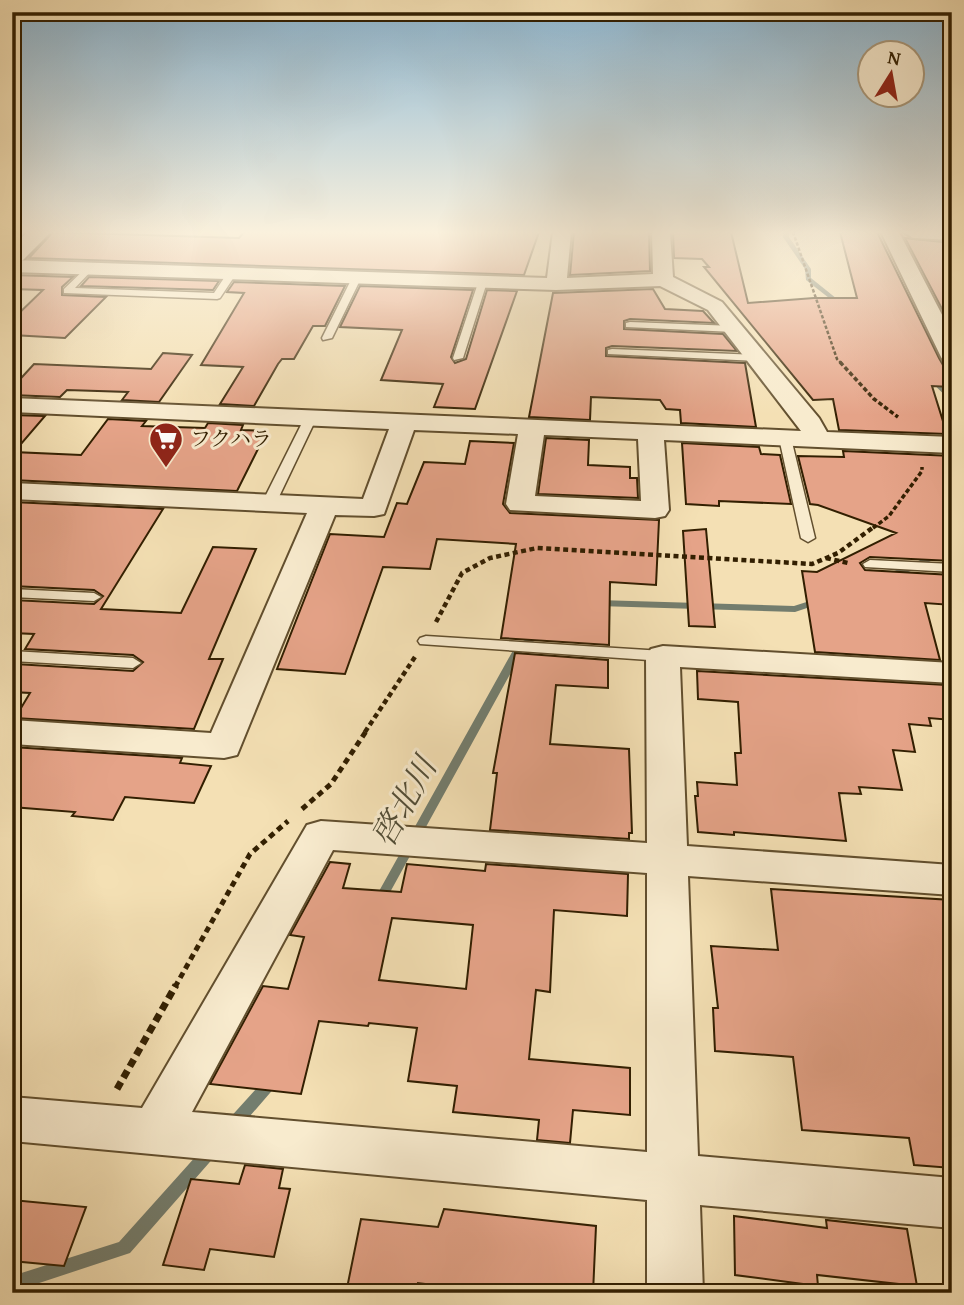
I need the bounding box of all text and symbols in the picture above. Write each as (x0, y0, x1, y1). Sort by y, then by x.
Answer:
north arrow (856, 38, 926, 108)
text: N (885, 42, 903, 72)
supermarket icon: フクハラ (147, 420, 185, 469)
place label: フクハラ (190, 423, 272, 454)
water label: 啓北川 (360, 746, 449, 855)

